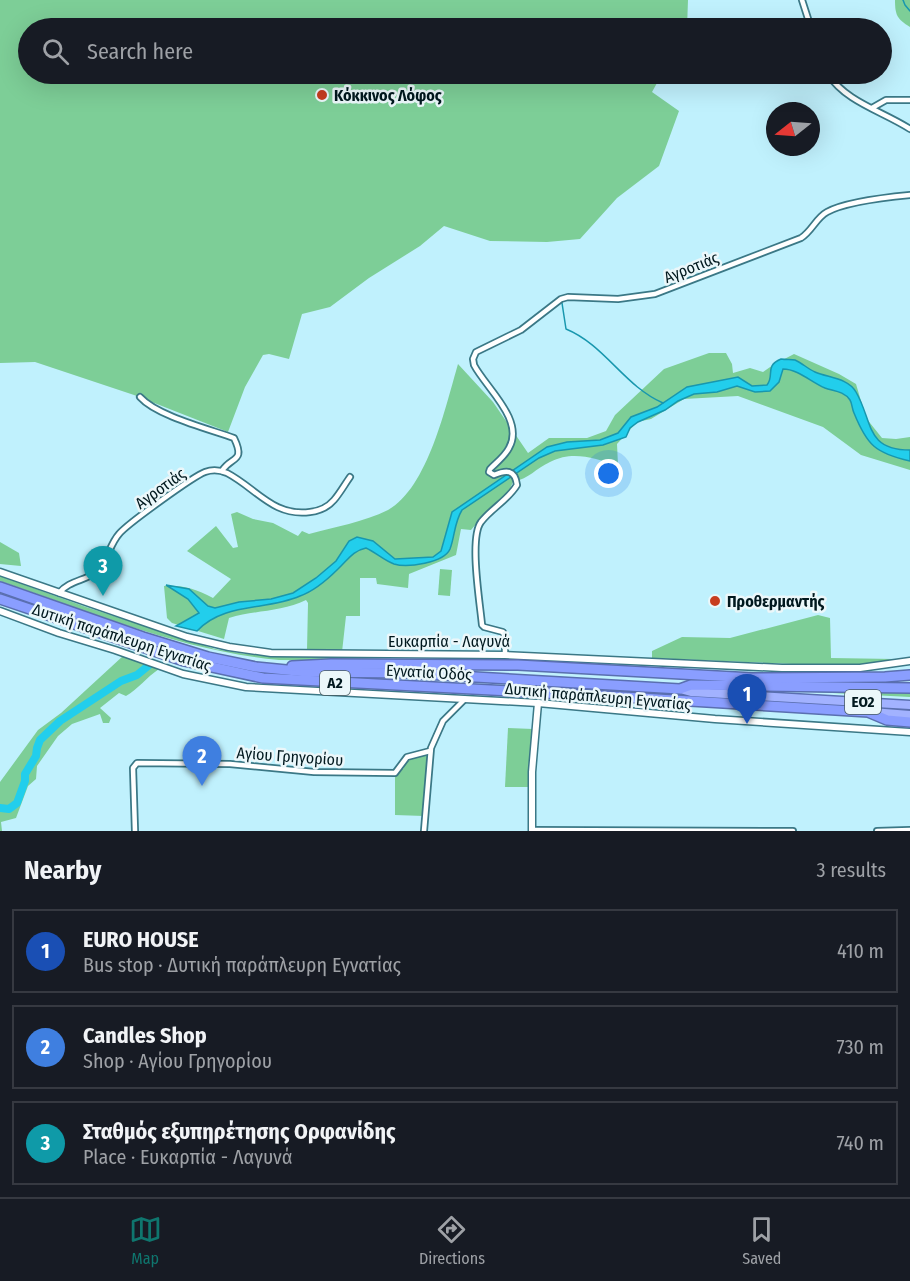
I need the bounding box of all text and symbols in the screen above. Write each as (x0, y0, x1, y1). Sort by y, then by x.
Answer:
search box (18, 18, 892, 84)
icon: search (39, 35, 72, 68)
text: Search here (87, 38, 193, 65)
place label: Κόκκινος Λόφος (334, 86, 442, 105)
marker: Κόκκινος Λόφος (315, 88, 329, 102)
north arrow (766, 102, 820, 156)
street label: Αγροτιάς (661, 248, 722, 287)
your location (594, 459, 623, 488)
street label: Αγροτιάς (132, 464, 189, 513)
pin: 3 (84, 546, 122, 596)
place label: Προθερμαντής (727, 592, 825, 611)
marker: Προθερμαντής (708, 594, 722, 608)
street label: Δυτική παράπλευρη Εγνατίας (30, 600, 214, 675)
street label: Ευκαρπία - Λαγυνά (388, 632, 510, 651)
street label: Εγνατία Οδός (386, 661, 473, 684)
road number: Α2 (320, 671, 350, 695)
pin: 1 (728, 674, 766, 724)
street label: Δυτική παράπλευρη Εγνατίας (504, 679, 692, 714)
road number: ΕΟ2 (845, 690, 881, 714)
pin: 2 (182, 736, 222, 786)
street label: Αγίου Γρηγορίου (236, 743, 344, 770)
text: Nearby (24, 855, 101, 886)
text: 3 results (817, 858, 886, 882)
text: EURO HOUSE (83, 926, 199, 953)
text: 1 (41, 939, 50, 963)
text: 410 m (837, 939, 884, 963)
text: Bus stop · Δυτική παράπλευρη Εγνατίας (83, 953, 401, 977)
text: Candles Shop (83, 1022, 207, 1049)
text: 2 (41, 1035, 50, 1059)
text: 730 m (837, 1035, 884, 1059)
text: Shop · Αγίου Γρηγορίου (83, 1049, 272, 1073)
text: Σταθμός εξυπηρέτησης Ορφανίδης (83, 1118, 396, 1145)
text: 3 (41, 1131, 50, 1155)
text: 740 m (836, 1131, 884, 1155)
text: Place · Ευκαρπία - Λαγυνά (83, 1145, 293, 1169)
tab: Map (129, 1213, 162, 1268)
tab: Directions (419, 1213, 485, 1268)
tab: Saved (742, 1213, 781, 1268)

